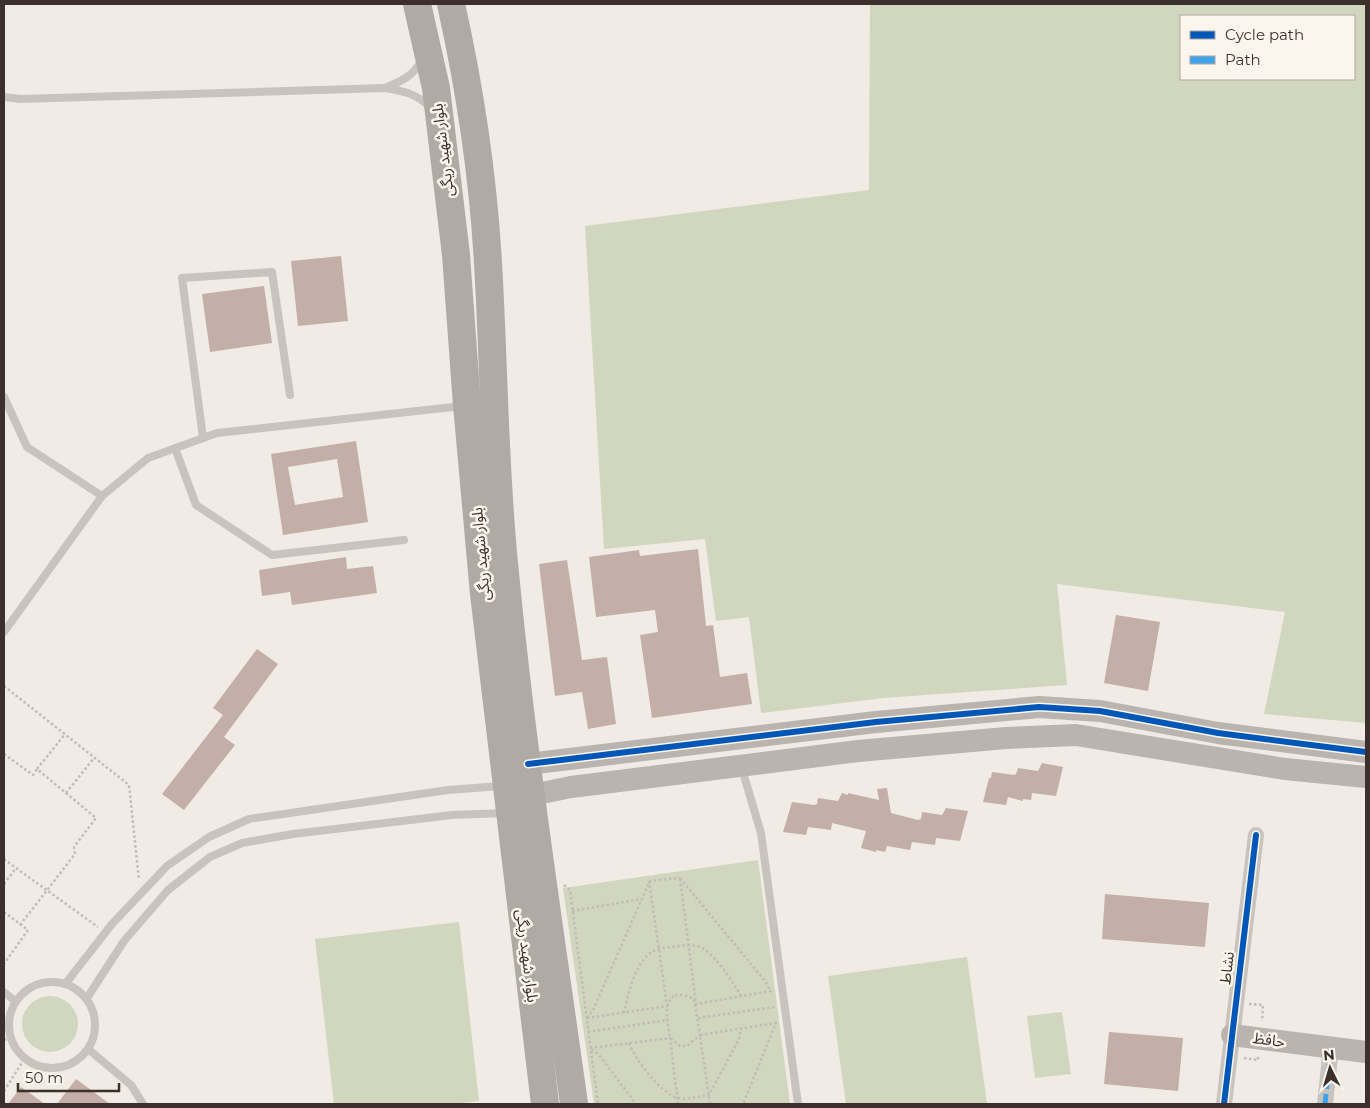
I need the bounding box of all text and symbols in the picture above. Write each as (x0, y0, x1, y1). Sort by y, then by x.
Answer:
legend (1180, 15, 1355, 80)
text: Cycle path (1225, 25, 1304, 44)
text: Path (1225, 50, 1261, 69)
street label: بلوار شهید ریگی (427, 102, 458, 198)
street label: بلوار شهید ریگی (467, 507, 494, 602)
street label: بلوار شهید ریگی (512, 908, 543, 1004)
street label: نشاط (1215, 950, 1238, 985)
street label: حافظ (1252, 1028, 1287, 1051)
north arrow (1305, 1043, 1355, 1093)
text: N (1322, 1046, 1335, 1065)
scale bar (18, 1060, 119, 1092)
text: 50 m (25, 1068, 63, 1087)

